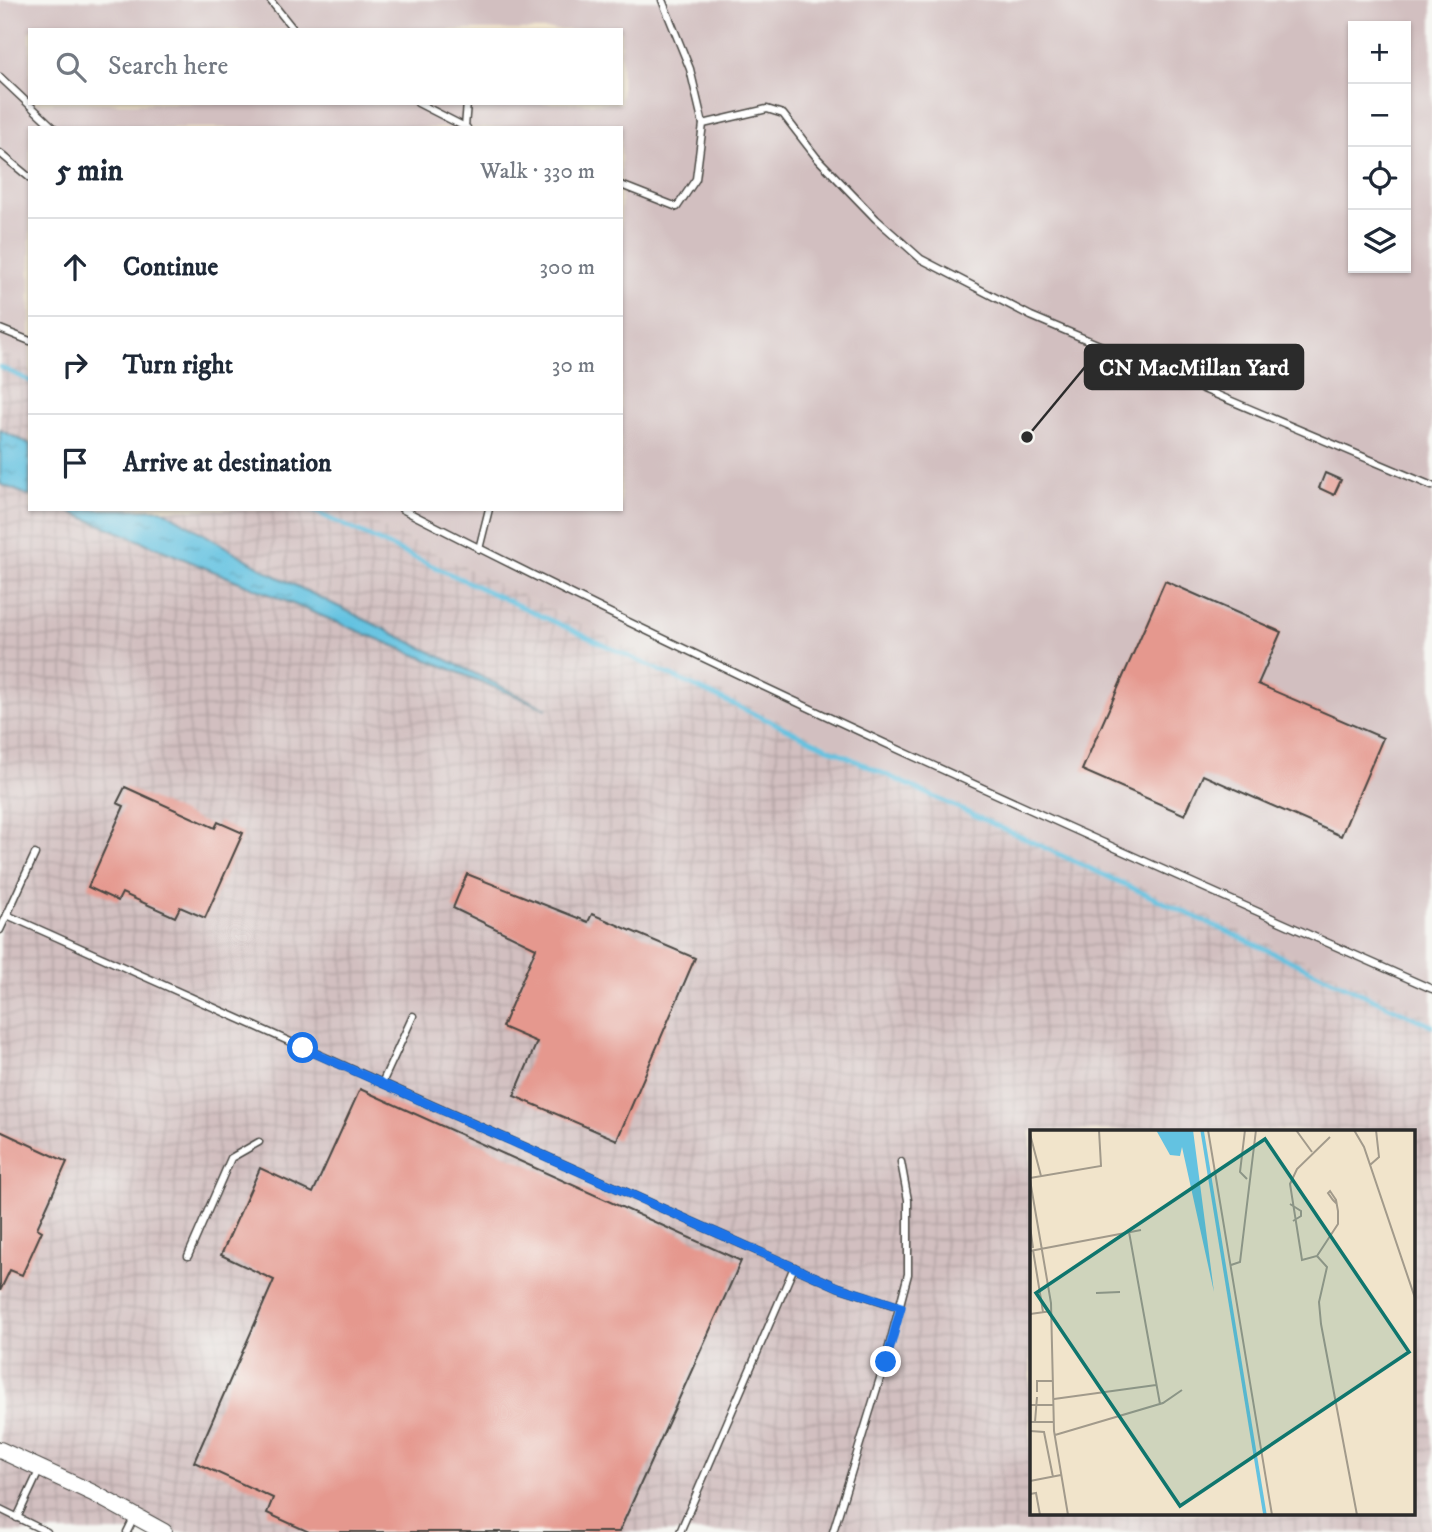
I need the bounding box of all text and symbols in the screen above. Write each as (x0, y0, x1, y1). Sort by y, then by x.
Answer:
map controls (1348, 21, 1411, 273)
button: + (1348, 21, 1411, 84)
search box (28, 28, 623, 105)
icon: search (52, 48, 90, 86)
text: Search here (108, 50, 228, 83)
button: − (1348, 84, 1411, 147)
button: locate (1348, 147, 1411, 210)
text: 5 min (56, 153, 123, 190)
text: Walk · 330 m (480, 157, 595, 186)
button: layers (1348, 210, 1411, 273)
icon: ahead (56, 248, 94, 286)
text: Continue (123, 251, 218, 284)
text: 300 m (539, 253, 595, 282)
callout: CN MacMillan Yard (1085, 345, 1303, 389)
icon: right (56, 346, 94, 384)
text: Turn right (123, 349, 233, 382)
text: 30 m (552, 351, 595, 380)
text: CN MacMillan Yard (1099, 354, 1290, 383)
icon: arrive (56, 444, 94, 482)
text: Arrive at destination (123, 447, 332, 480)
route start (287, 1032, 318, 1063)
inset map (1030, 1130, 1414, 1514)
route end (870, 1346, 901, 1377)

